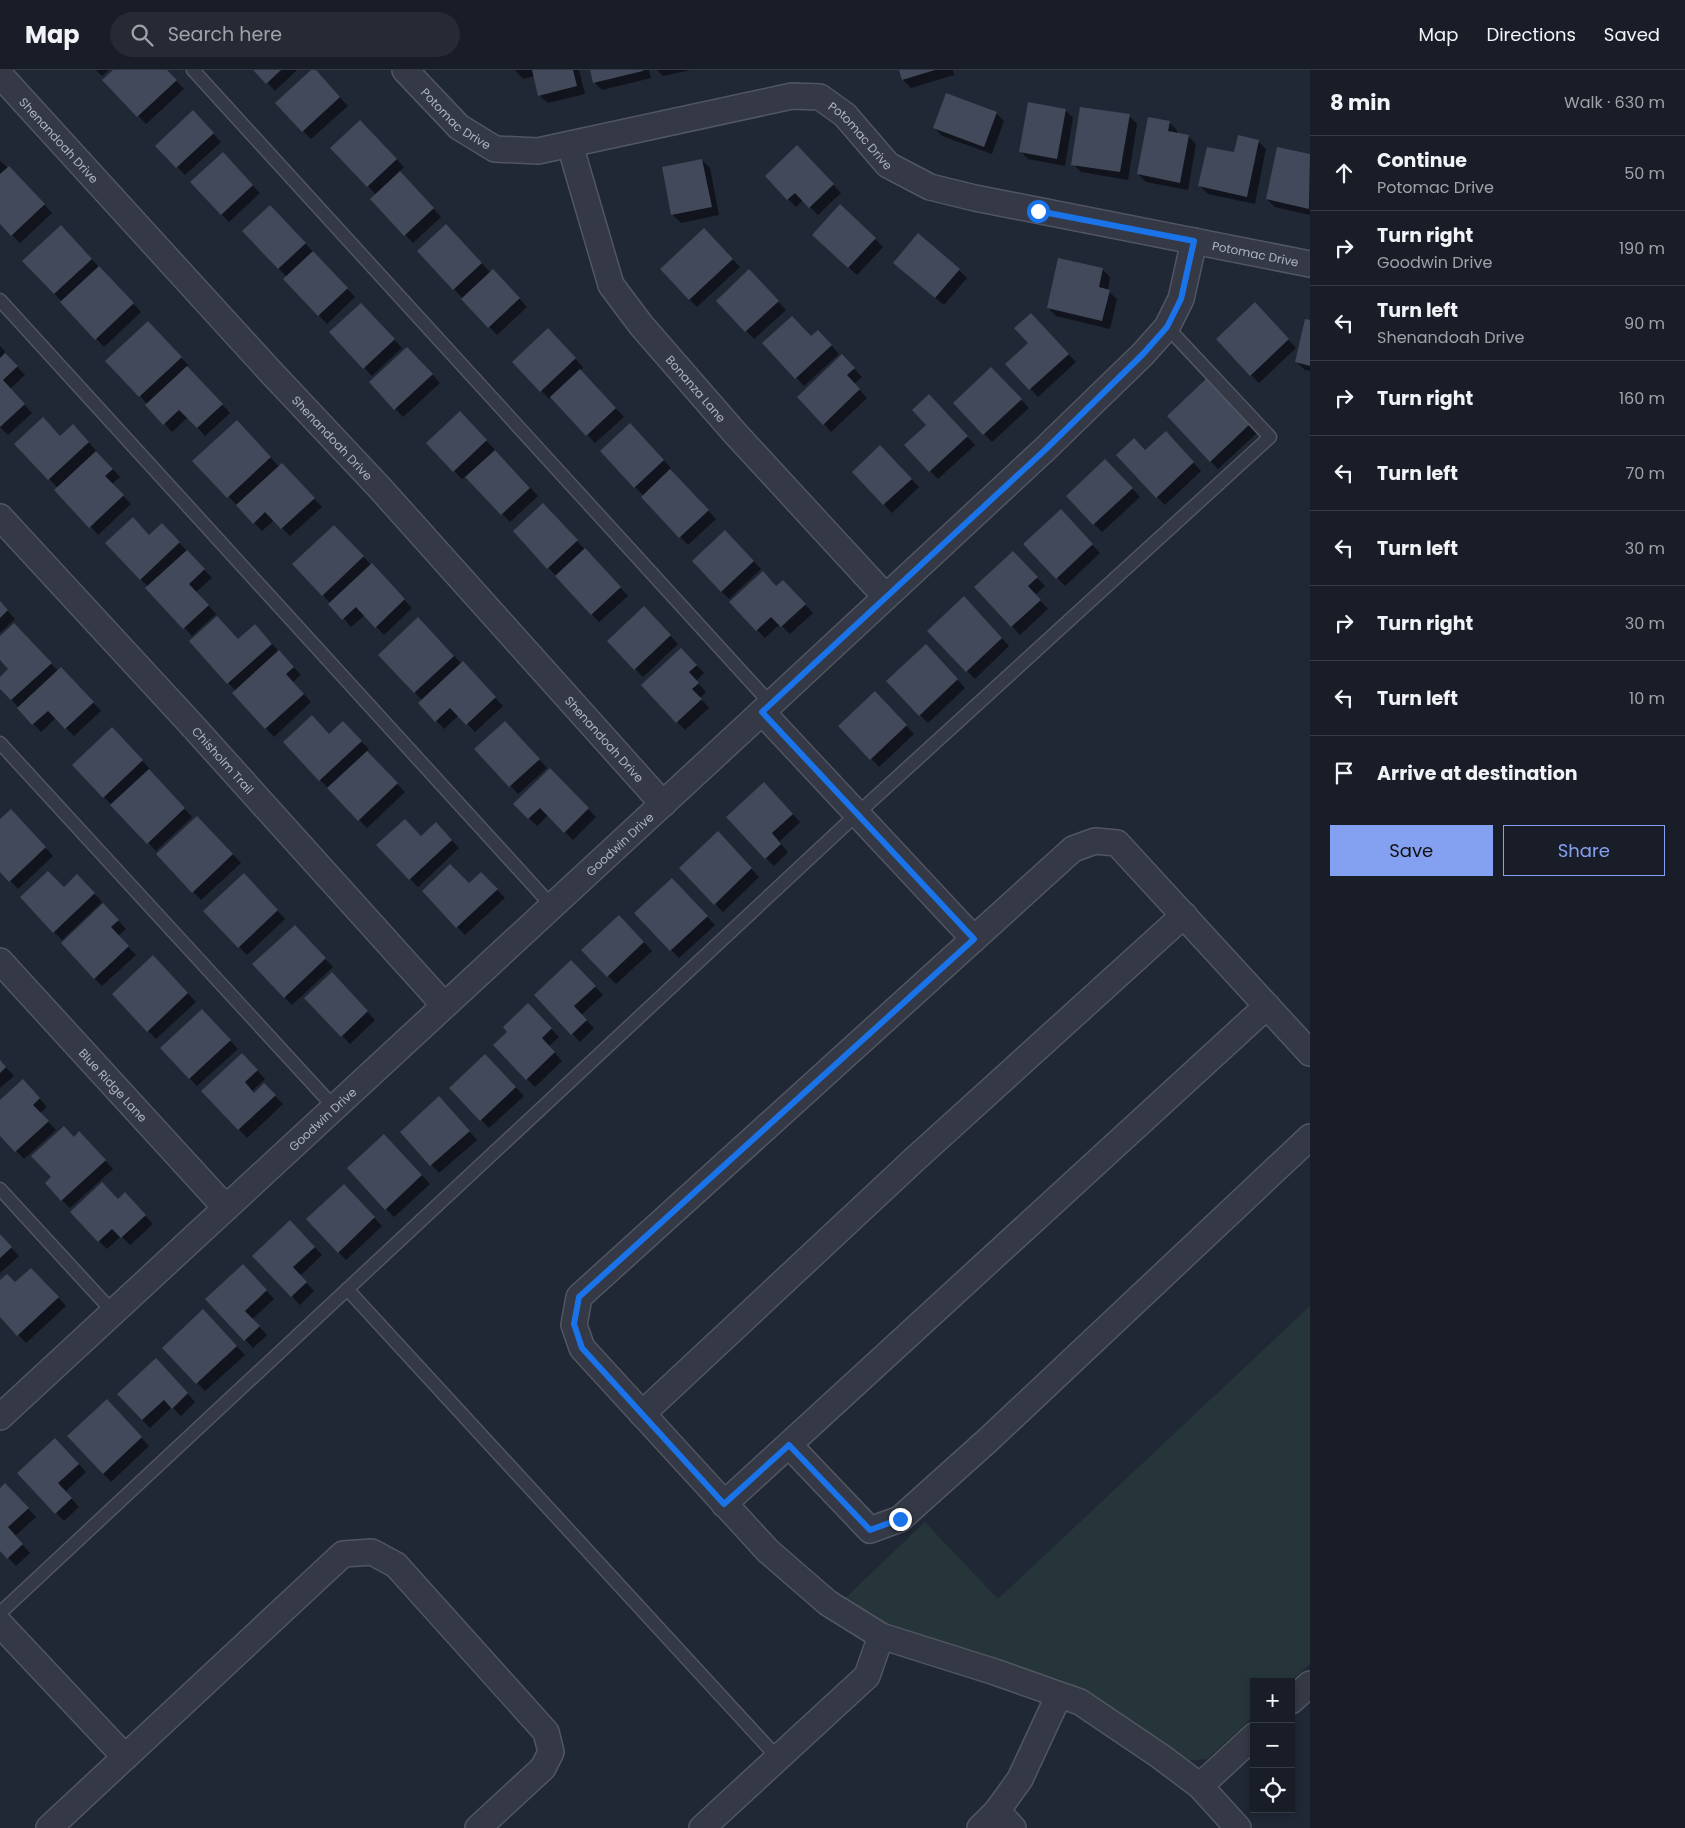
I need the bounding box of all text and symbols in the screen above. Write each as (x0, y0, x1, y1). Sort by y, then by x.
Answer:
search box (110, 12, 460, 57)
text: Map (25, 18, 80, 51)
icon: search (128, 21, 156, 49)
text: Search here (168, 21, 282, 48)
text: Map (1419, 22, 1458, 47)
text: Directions (1486, 22, 1576, 47)
text: Saved (1604, 22, 1660, 47)
street label: Potomac Drive (417, 84, 494, 153)
text: 8 min (1330, 88, 1391, 117)
text: Walk · 630 m (1564, 91, 1665, 114)
street label: Shenandoah Drive (16, 93, 103, 187)
street label: Potomac Drive (825, 97, 897, 173)
text: Continue (1377, 147, 1467, 174)
icon: ahead (1330, 159, 1358, 187)
text: 50 m (1624, 162, 1665, 185)
text: Potomac Drive (1377, 176, 1494, 199)
route start (1027, 200, 1050, 223)
text: Turn right (1377, 222, 1473, 249)
icon: right (1330, 234, 1358, 262)
street label: Potomac Drive (1211, 236, 1300, 270)
text: 190 m (1619, 237, 1665, 260)
text: Goodwin Drive (1377, 251, 1492, 274)
text: Turn left (1377, 297, 1458, 324)
icon: left (1330, 309, 1358, 337)
text: 90 m (1624, 312, 1665, 335)
text: Shenandoah Drive (1377, 326, 1524, 349)
street label: Bonanza Lane (662, 351, 730, 426)
icon: right (1330, 384, 1358, 412)
text: Turn right (1377, 385, 1473, 412)
text: 160 m (1619, 387, 1665, 410)
street label: Shenandoah Drive (288, 391, 377, 484)
icon: left (1330, 459, 1358, 487)
text: Turn left (1377, 460, 1458, 487)
text: 70 m (1625, 462, 1665, 485)
icon: left (1330, 534, 1358, 562)
text: Turn left (1377, 535, 1458, 562)
text: 30 m (1625, 537, 1665, 560)
icon: right (1330, 609, 1358, 637)
text: Turn right (1377, 610, 1473, 637)
text: 30 m (1625, 612, 1665, 635)
icon: left (1330, 684, 1358, 712)
text: Turn left (1377, 685, 1458, 712)
text: 10 m (1629, 687, 1665, 710)
street label: Shenandoah Drive (561, 692, 648, 786)
street label: Chisholm Trail (189, 723, 258, 797)
icon: arrive (1330, 759, 1358, 787)
text: Arrive at destination (1377, 760, 1578, 787)
street label: Goodwin Drive (582, 808, 657, 879)
button: Save (1330, 825, 1493, 876)
button: Share (1503, 825, 1665, 876)
street label: Blue Ridge Lane (75, 1044, 152, 1125)
street label: Goodwin Drive (285, 1083, 360, 1155)
route end (889, 1508, 912, 1531)
map controls (1250, 1678, 1295, 1813)
button: + (1250, 1678, 1295, 1723)
button: − (1250, 1723, 1295, 1768)
button: locate (1250, 1768, 1295, 1813)

